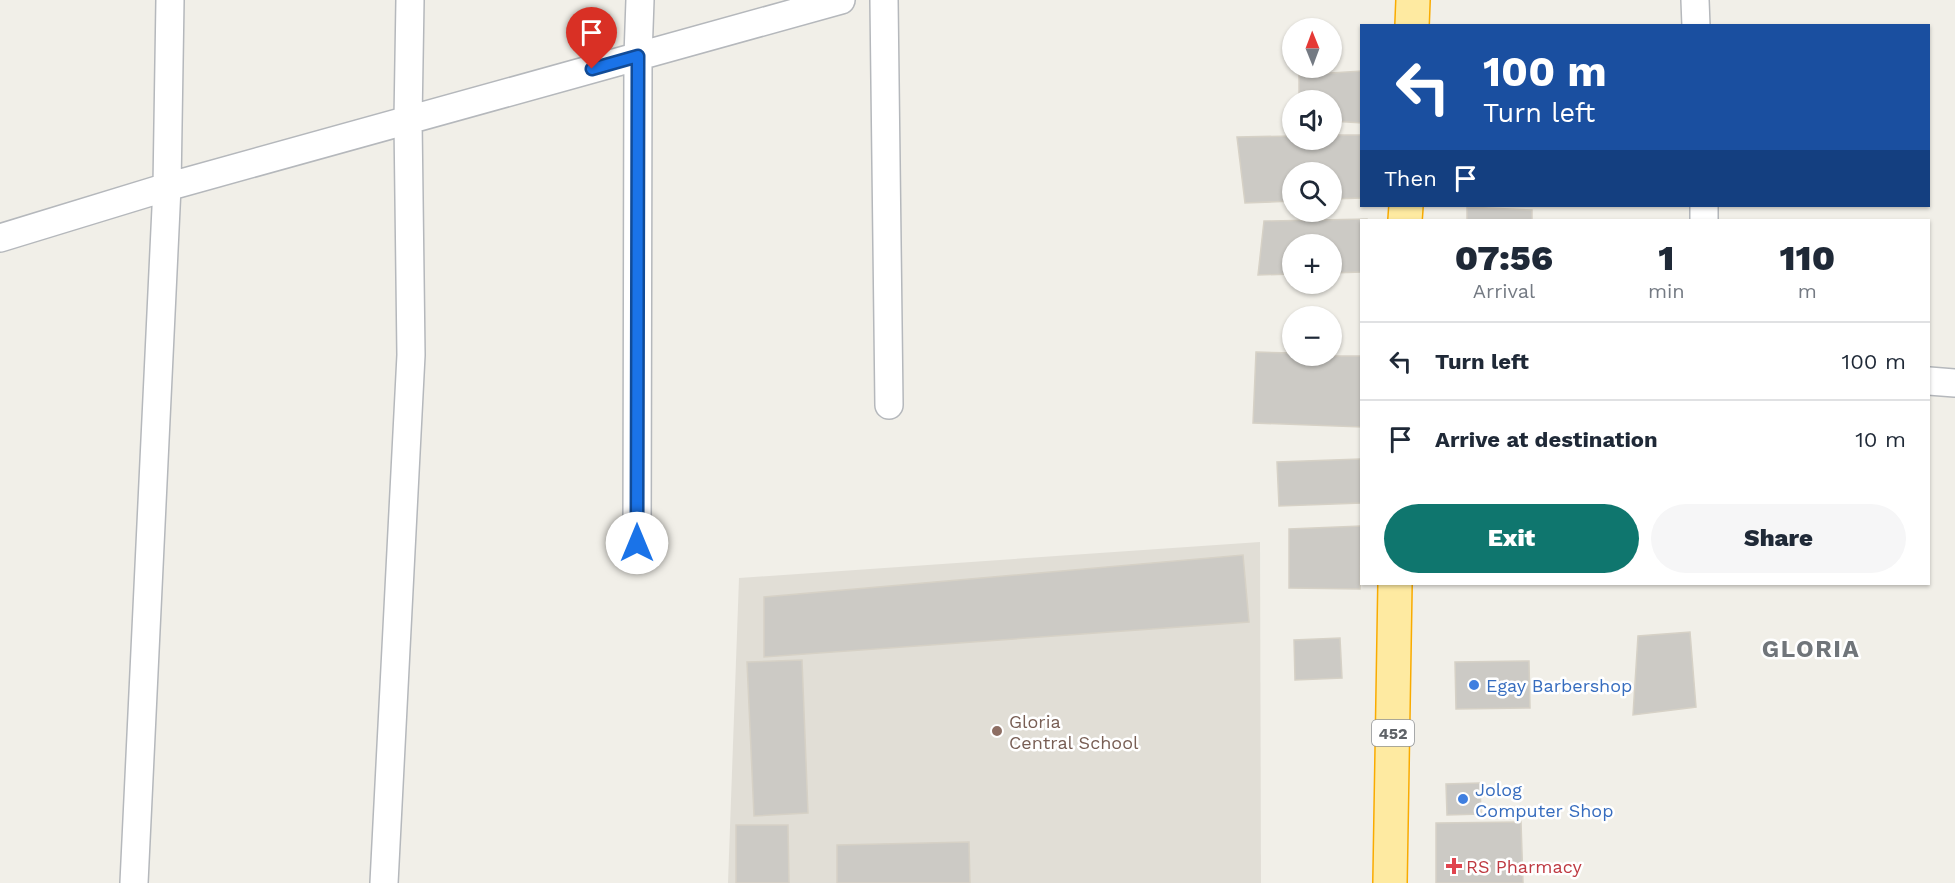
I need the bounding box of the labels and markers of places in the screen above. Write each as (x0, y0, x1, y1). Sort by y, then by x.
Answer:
pin (566, 7, 617, 69)
place label: Egay Barbershop (1486, 675, 1632, 696)
marker: Egay Barbershop (1467, 678, 1481, 692)
place label: Gloria Central School (1009, 711, 1139, 753)
marker: Gloria Central School (990, 724, 1004, 738)
place label: Jolog Computer Shop (1475, 779, 1613, 821)
marker: Jolog Computer Shop (1456, 792, 1470, 806)
place label: RS Pharmacy (1466, 856, 1582, 877)
marker: RS Pharmacy (1447, 859, 1461, 873)

